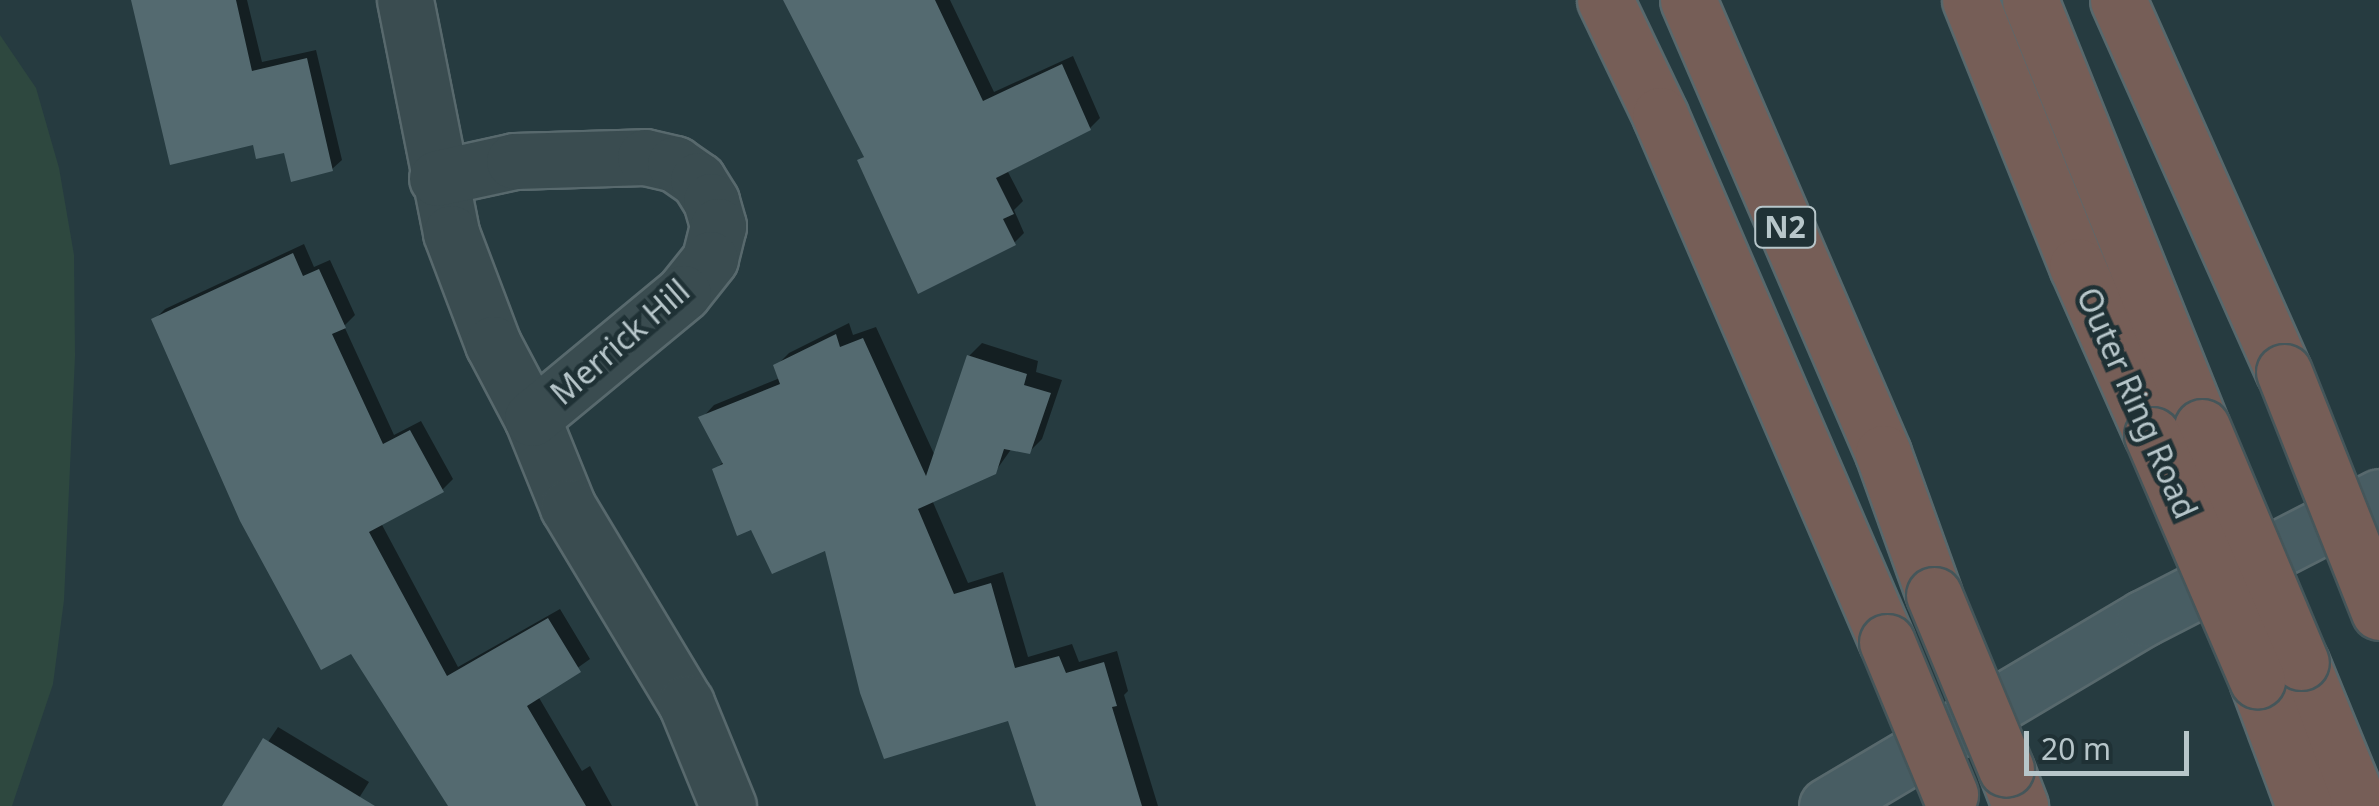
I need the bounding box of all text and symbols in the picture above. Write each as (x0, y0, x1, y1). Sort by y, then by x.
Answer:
road number: N2 (1752, 202, 1818, 252)
street label: Merrick Hill (543, 271, 697, 413)
street label: Outer Ring Road (2069, 282, 2205, 524)
scale bar (2029, 711, 2194, 773)
text: 20 m (2041, 728, 2111, 769)

